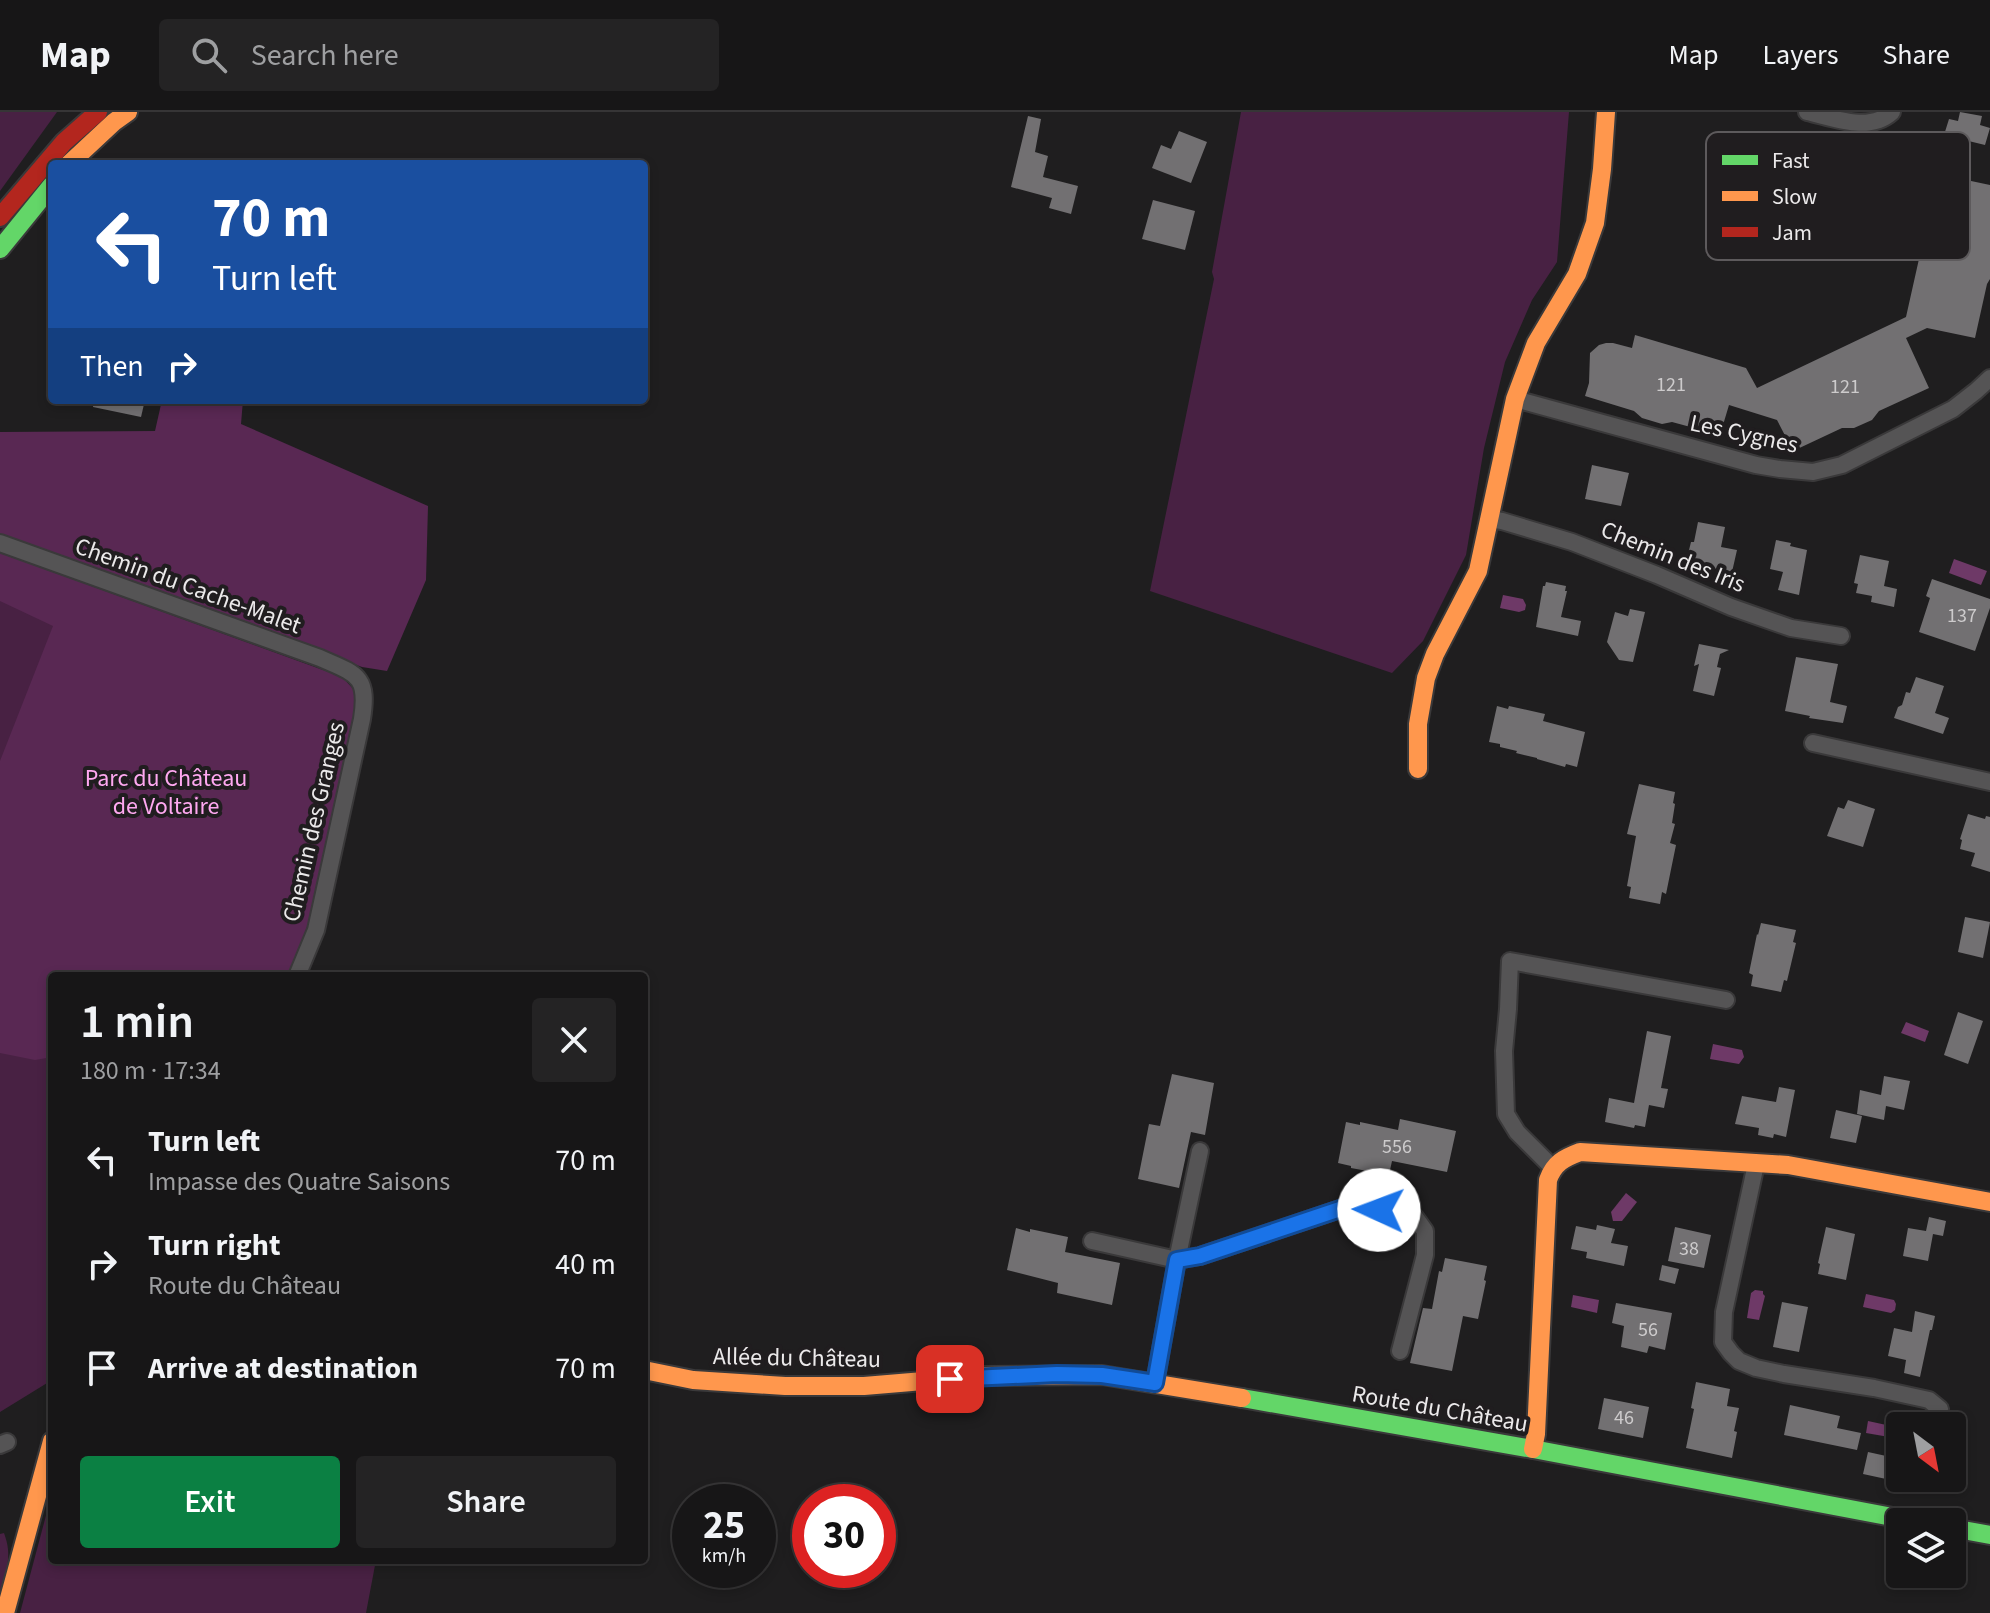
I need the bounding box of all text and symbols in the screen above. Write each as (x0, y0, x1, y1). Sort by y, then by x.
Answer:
search box (159, 19, 719, 91)
text: Map (40, 28, 111, 82)
icon: search (187, 33, 231, 77)
text: Search here (251, 34, 399, 77)
text: Map (1668, 35, 1718, 75)
text: Layers (1762, 35, 1838, 75)
text: Share (1882, 35, 1950, 75)
legend (1706, 132, 1970, 260)
text: Fast (1772, 145, 1810, 177)
text: 70 m (212, 179, 330, 258)
text: Slow (1772, 181, 1817, 213)
icon: left (80, 192, 184, 296)
text: Jam (1772, 217, 1812, 249)
text: Turn left (212, 253, 337, 304)
icon: right (160, 344, 204, 388)
text: Then (80, 345, 144, 388)
house number: 121 (1656, 371, 1686, 399)
house number: 121 (1830, 373, 1860, 401)
street label: Les Cygnes (1687, 405, 1801, 463)
street label: Chemin des Iris (1595, 512, 1751, 602)
street label: Chemin du Cache-Malet (70, 529, 306, 643)
house number: 137 (1947, 602, 1977, 630)
street label: Chemin des Granges (274, 719, 354, 925)
park label: Parc du Château de Voltaire (85, 761, 247, 824)
text: 1 min (80, 988, 194, 1056)
button: close (532, 998, 616, 1082)
text: 180 m · 17:34 (80, 1052, 221, 1089)
text: Turn left (148, 1120, 260, 1163)
house number: 556 (1382, 1133, 1412, 1161)
icon: left (80, 1138, 124, 1182)
text: 70 m (555, 1139, 616, 1182)
text: Impasse des Quatre Saisons (148, 1163, 450, 1200)
position arrow (1337, 1168, 1421, 1252)
text: Turn right (148, 1224, 280, 1267)
house number: 38 (1679, 1235, 1699, 1263)
icon: right (80, 1242, 124, 1286)
text: 40 m (555, 1243, 616, 1286)
text: Route du Château (148, 1267, 341, 1304)
house number: 56 (1638, 1316, 1658, 1344)
street label: Allée du Château (713, 1339, 881, 1377)
pin (916, 1345, 984, 1413)
icon: arrive (80, 1346, 124, 1390)
text: Arrive at destination (148, 1347, 418, 1390)
text: 70 m (555, 1347, 616, 1390)
icon: arrive (928, 1357, 972, 1401)
street label: Route du Château (1349, 1376, 1531, 1442)
house number: 46 (1614, 1404, 1634, 1432)
north arrow (1886, 1412, 1966, 1492)
map controls (1886, 1412, 1966, 1588)
button: Exit (80, 1456, 340, 1548)
button: Share (356, 1456, 616, 1548)
speed limit sign: 30 (792, 1484, 896, 1588)
text: 25 (703, 1497, 745, 1554)
button: layers (1886, 1508, 1966, 1588)
text: km/h (702, 1542, 746, 1570)

